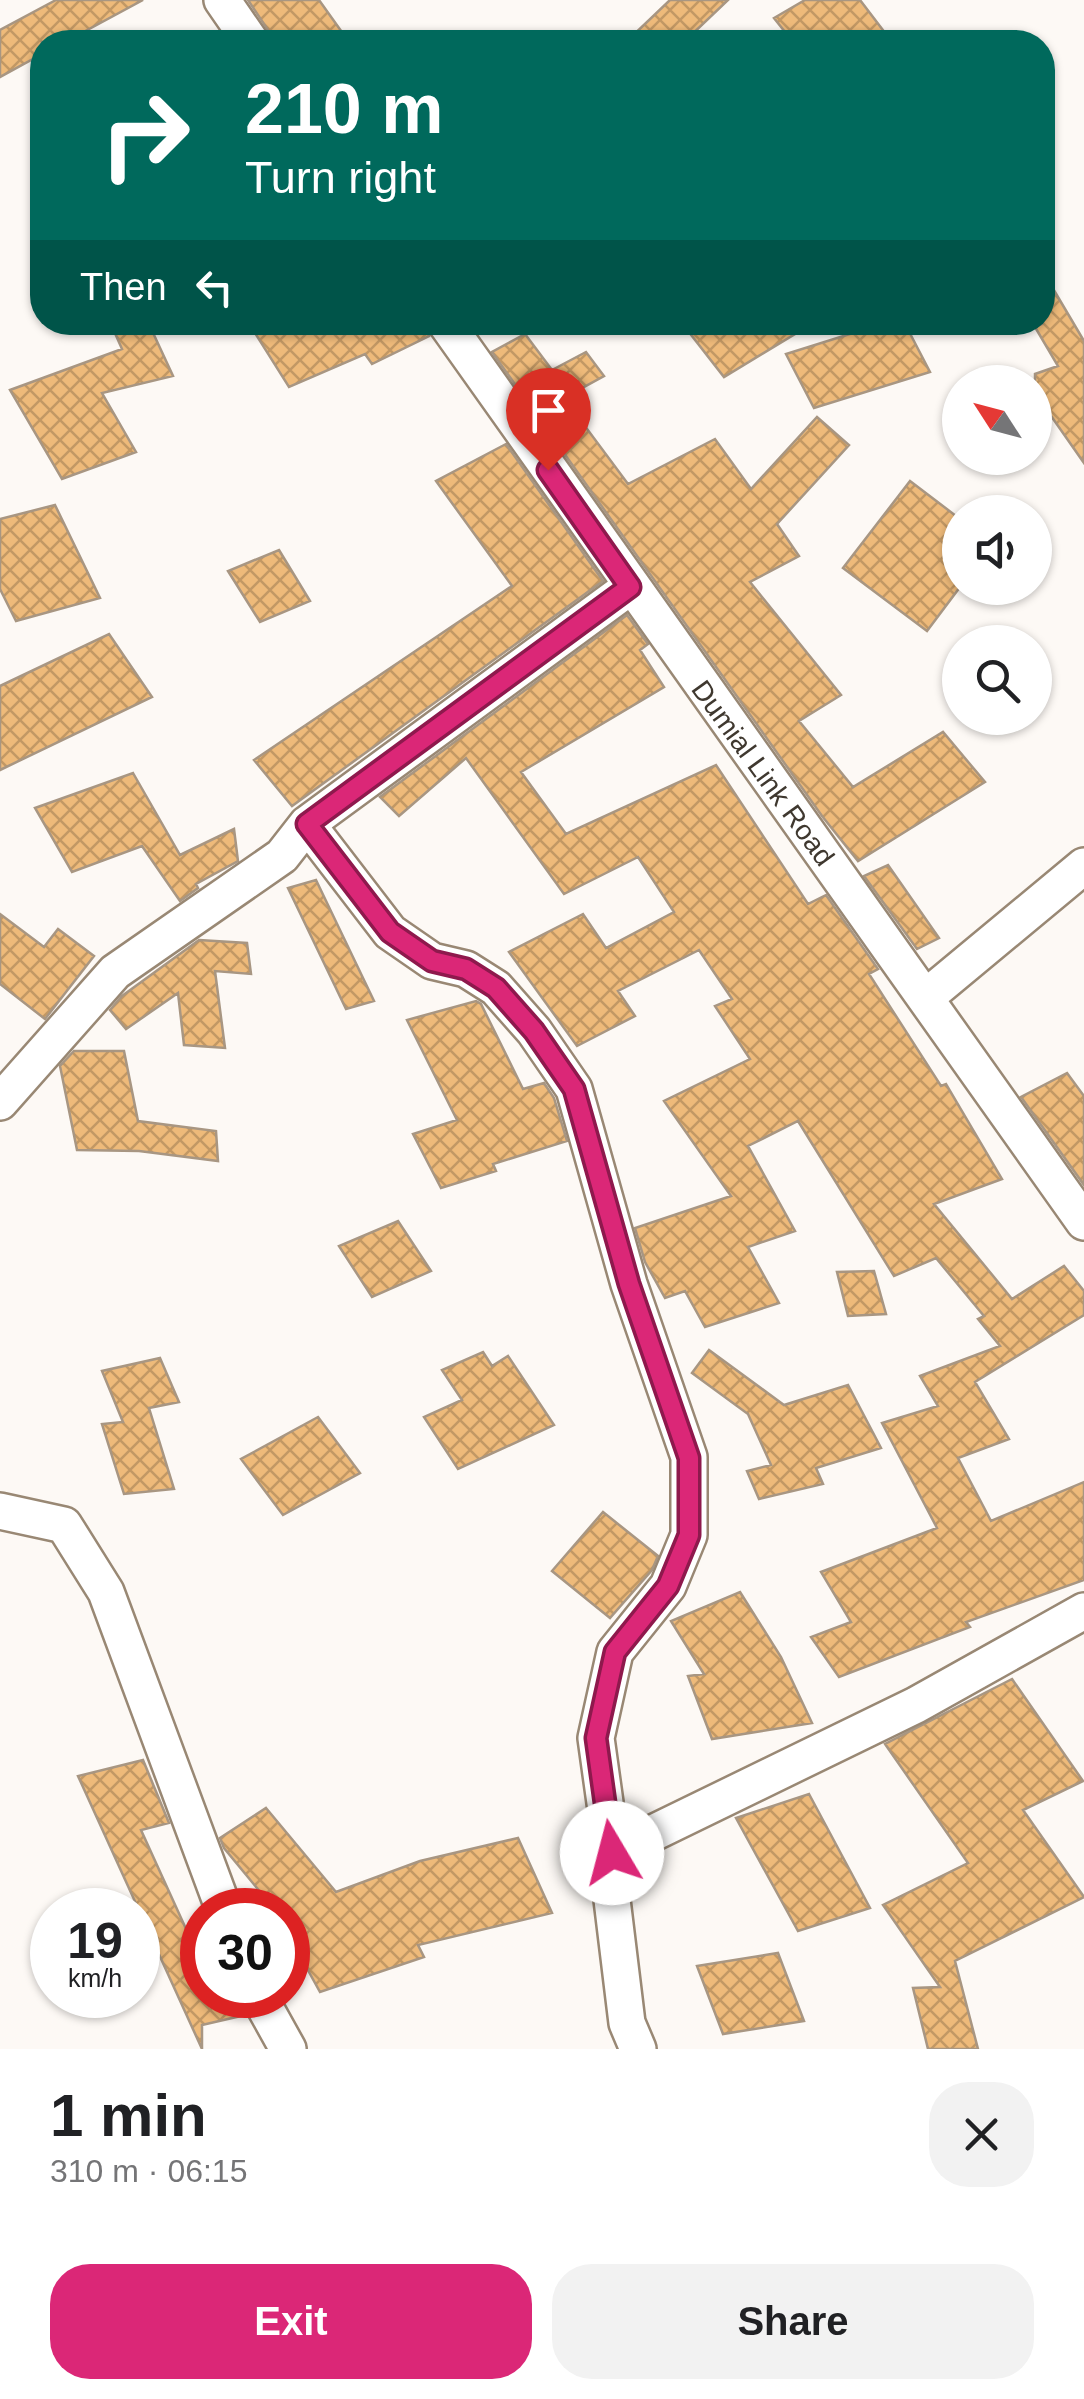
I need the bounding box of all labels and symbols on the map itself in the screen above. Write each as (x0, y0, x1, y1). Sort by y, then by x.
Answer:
north arrow (942, 365, 1052, 475)
pin (506, 368, 591, 471)
street label: Dumial Link Road (686, 674, 840, 872)
position arrow (560, 1801, 664, 1905)
speed limit sign: 30 (180, 1888, 310, 2018)

